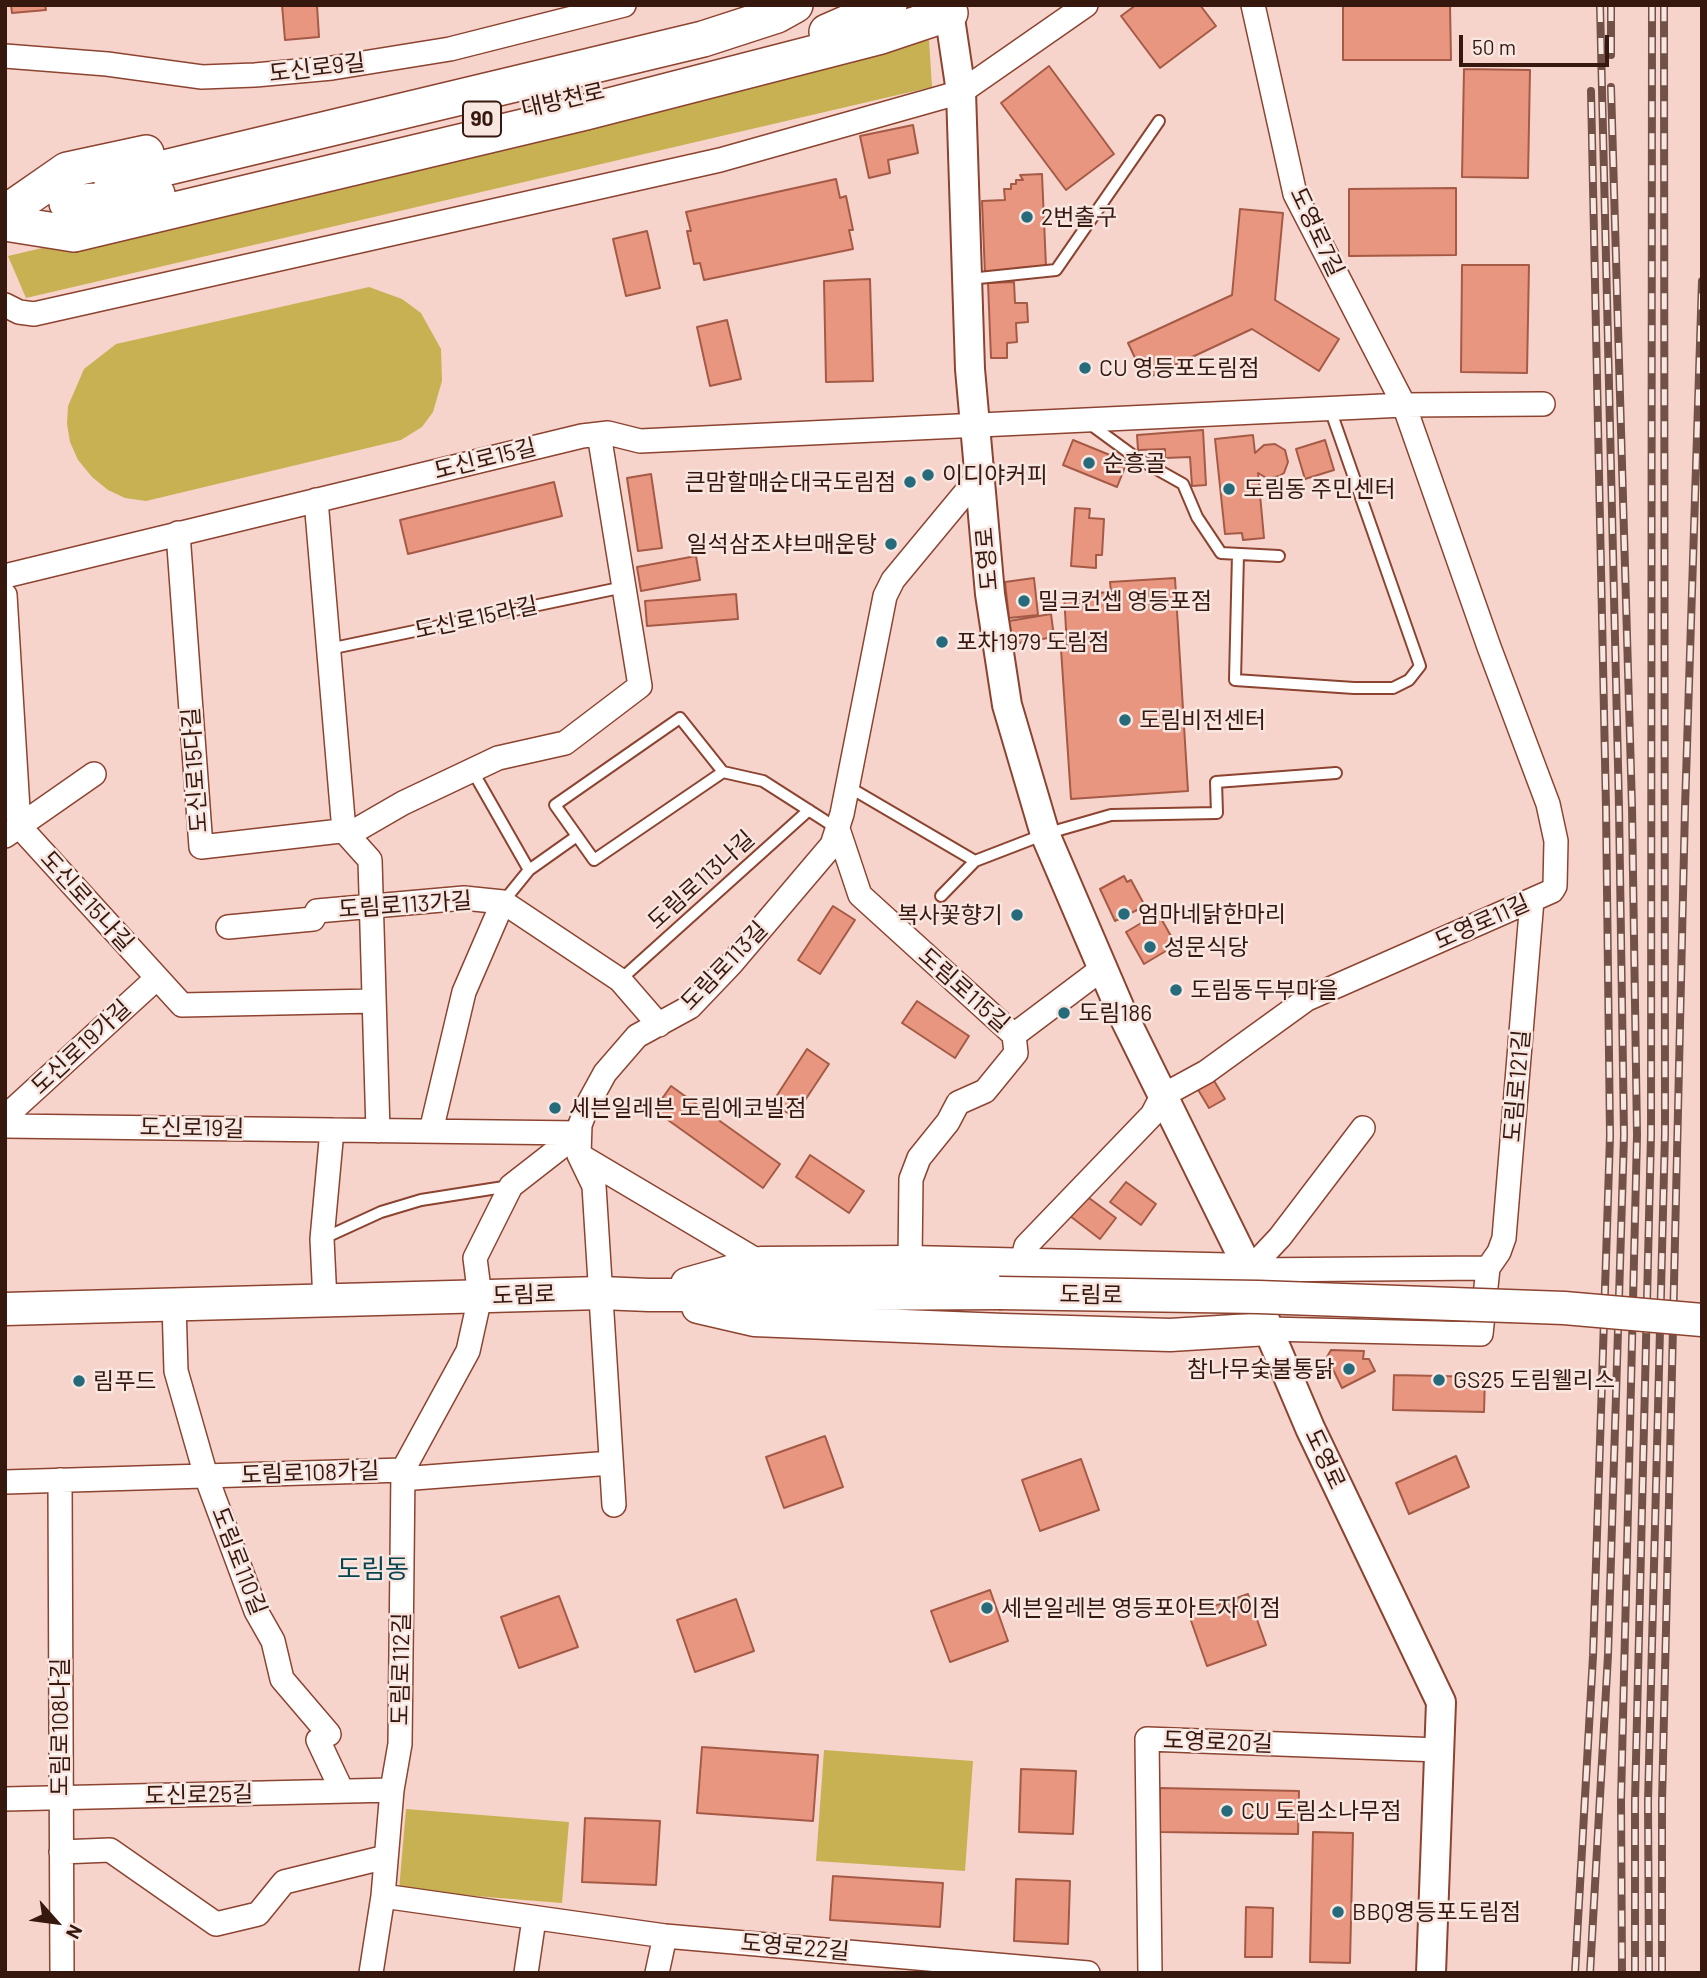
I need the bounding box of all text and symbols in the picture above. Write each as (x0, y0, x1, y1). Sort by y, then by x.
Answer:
scale bar (1462, 21, 1612, 65)
text: 50 m (1472, 34, 1516, 59)
street label: 도신로9길 (267, 48, 367, 88)
street label: 대방천로 (519, 77, 607, 123)
road number: 90 (463, 102, 501, 136)
street label: 도영로7길 (1284, 183, 1350, 281)
place label: 2번출구 (1041, 203, 1117, 231)
marker: 2번출구 (1019, 209, 1035, 225)
place label: CU 영등포도림점 (1099, 354, 1259, 382)
marker: CU 영등포도림점 (1077, 360, 1093, 376)
street label: 도신로15길 (431, 433, 539, 485)
place label: 순흥골 (1103, 449, 1166, 477)
marker: 순흥골 (1081, 455, 1097, 471)
place label: 이디야커피 (942, 461, 1048, 489)
marker: 이디야커피 (920, 467, 936, 483)
place label: 큰맘할매순대국도림점 (684, 468, 896, 496)
marker: 큰맘할매순대국도림점 (902, 474, 918, 490)
place label: 도림동 주민센터 (1243, 475, 1396, 503)
marker: 도림동 주민센터 (1221, 481, 1237, 497)
street label: 도영로 (970, 526, 1004, 592)
place label: 일석삼조샤브매운탕 (687, 530, 877, 558)
marker: 일석삼조샤브매운탕 (883, 536, 899, 552)
place label: 밀크컨셉 영등포점 (1038, 587, 1212, 615)
street label: 도신로15라길 (412, 591, 540, 645)
marker: 밀크컨셉 영등포점 (1016, 593, 1032, 609)
place label: 포차1979 도림점 (956, 628, 1109, 656)
marker: 포차1979 도림점 (934, 634, 950, 650)
street label: 도신로15다길 (177, 706, 213, 834)
place label: 도림비전센터 (1139, 706, 1266, 734)
marker: 도림비전센터 (1117, 712, 1133, 728)
street label: 도림로113나길 (642, 825, 760, 935)
street label: 도신로15나길 (35, 845, 139, 957)
street label: 도림로113가길 (337, 887, 473, 923)
street label: 도영로11길 (1430, 889, 1534, 955)
place label: 엄마네닭한마리 (1138, 900, 1286, 928)
place label: 복사꽃향기 (897, 901, 1003, 929)
marker: 엄마네닭한마리 (1116, 906, 1132, 922)
marker: 복사꽃향기 (1009, 907, 1025, 923)
street label: 도림로113길 (675, 916, 773, 1016)
place label: 성문식당 (1164, 933, 1249, 961)
marker: 성문식당 (1142, 939, 1158, 955)
street label: 도림로115길 (913, 942, 1015, 1038)
place label: 도림동두부마을 (1190, 976, 1338, 1004)
marker: 도림동두부마을 (1168, 982, 1184, 998)
street label: 도신로19가길 (26, 994, 136, 1100)
place label: 도림186 (1078, 999, 1152, 1027)
marker: 도림186 (1056, 1005, 1072, 1021)
street label: 도림로121길 (1498, 1029, 1536, 1143)
place label: 세븐일레븐 도림에코빌점 (569, 1094, 806, 1122)
marker: 세븐일레븐 도림에코빌점 (547, 1100, 563, 1116)
street label: 도신로19길 (139, 1113, 245, 1143)
street label: 도림로 (492, 1280, 556, 1310)
street label: 도림로 (1059, 1281, 1123, 1309)
place label: 참나무숯불통닭 (1187, 1355, 1335, 1383)
marker: 참나무숯불통닭 (1341, 1361, 1357, 1377)
place label: GS25 도림웰리스 (1453, 1366, 1615, 1394)
place label: 림푸드 (93, 1367, 156, 1395)
marker: GS25 도림웰리스 (1431, 1372, 1447, 1388)
marker: 림푸드 (71, 1373, 87, 1389)
street label: 도영로 (1299, 1424, 1351, 1494)
street label: 도림로108가길 (240, 1457, 380, 1489)
street label: 도림로110길 (206, 1503, 272, 1619)
district label: 도림동 (337, 1553, 409, 1585)
place label: 세븐일레븐 영등포아트자이점 (1001, 1594, 1281, 1622)
marker: 세븐일레븐 영등포아트자이점 (979, 1600, 995, 1616)
street label: 도림로112길 (386, 1612, 416, 1726)
street label: 도림로108나길 (46, 1658, 74, 1796)
street label: 도영로20길 (1163, 1726, 1273, 1758)
street label: 도신로25길 (144, 1780, 254, 1810)
place label: CU 도림소나무점 (1241, 1797, 1401, 1825)
marker: CU 도림소나무점 (1219, 1803, 1235, 1819)
north arrow (21, 1887, 91, 1957)
place label: BBQ영등포도림점 (1352, 1898, 1521, 1926)
marker: BBQ영등포도림점 (1330, 1904, 1346, 1920)
text: N (62, 1921, 88, 1943)
street label: 도영로22길 (739, 1928, 851, 1966)

